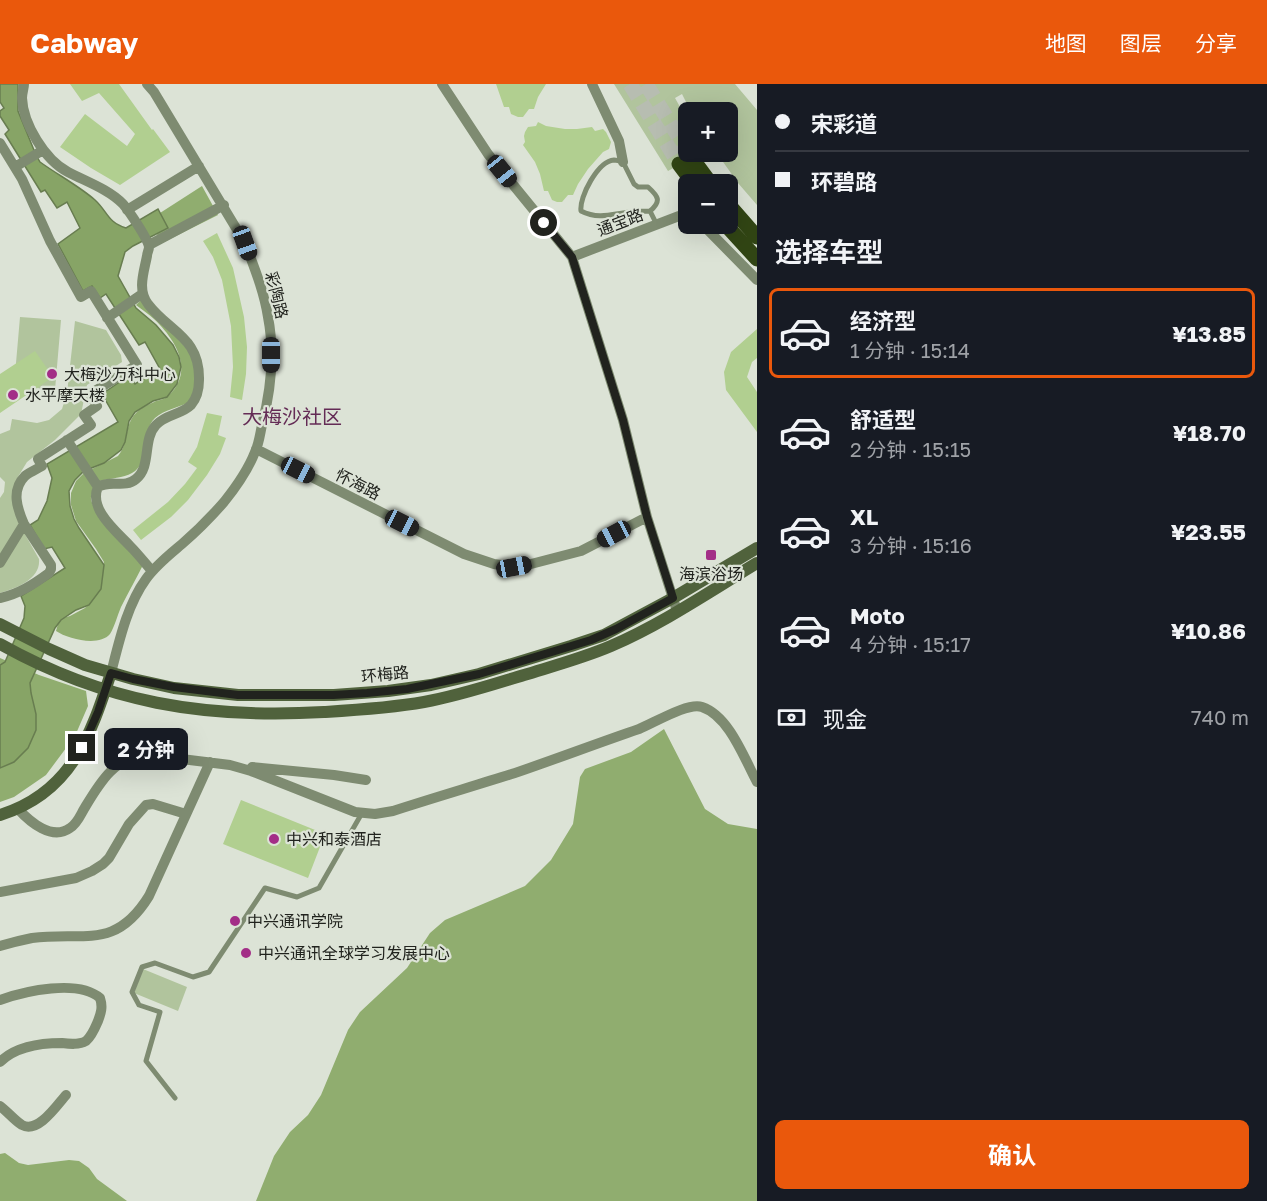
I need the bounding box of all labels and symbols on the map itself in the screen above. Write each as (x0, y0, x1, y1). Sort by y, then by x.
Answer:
car (484, 151, 520, 191)
street label: 通宝路 (594, 204, 646, 240)
route start (530, 209, 557, 236)
car (230, 223, 260, 263)
street label: 彩陶路 (261, 269, 293, 321)
car (262, 337, 280, 373)
place label: 大梅沙万科中心 (64, 364, 176, 384)
marker: 大梅沙万科中心 (45, 367, 59, 381)
place label: 水平摩天楼 (25, 385, 105, 405)
marker: 水平摩天楼 (6, 388, 20, 402)
district label: 大梅沙社区 (242, 404, 342, 428)
car (278, 454, 318, 486)
street label: 怀海路 (332, 464, 384, 504)
car (382, 507, 422, 539)
car (594, 518, 634, 550)
marker: 海滨浴场 (704, 548, 718, 562)
car (495, 555, 533, 579)
place label: 海滨浴场 (679, 564, 743, 584)
street label: 环梅路 (360, 662, 410, 686)
callout: 2 分钟 (103, 727, 187, 769)
route end (68, 734, 95, 761)
place label: 中兴和泰酒店 (286, 829, 382, 849)
marker: 中兴和泰酒店 (267, 832, 281, 846)
place label: 中兴通讯学院 (247, 911, 343, 931)
marker: 中兴通讯学院 (228, 914, 242, 928)
place label: 中兴通讯全球学习发展中心 (258, 943, 450, 963)
marker: 中兴通讯全球学习发展中心 (239, 946, 253, 960)

